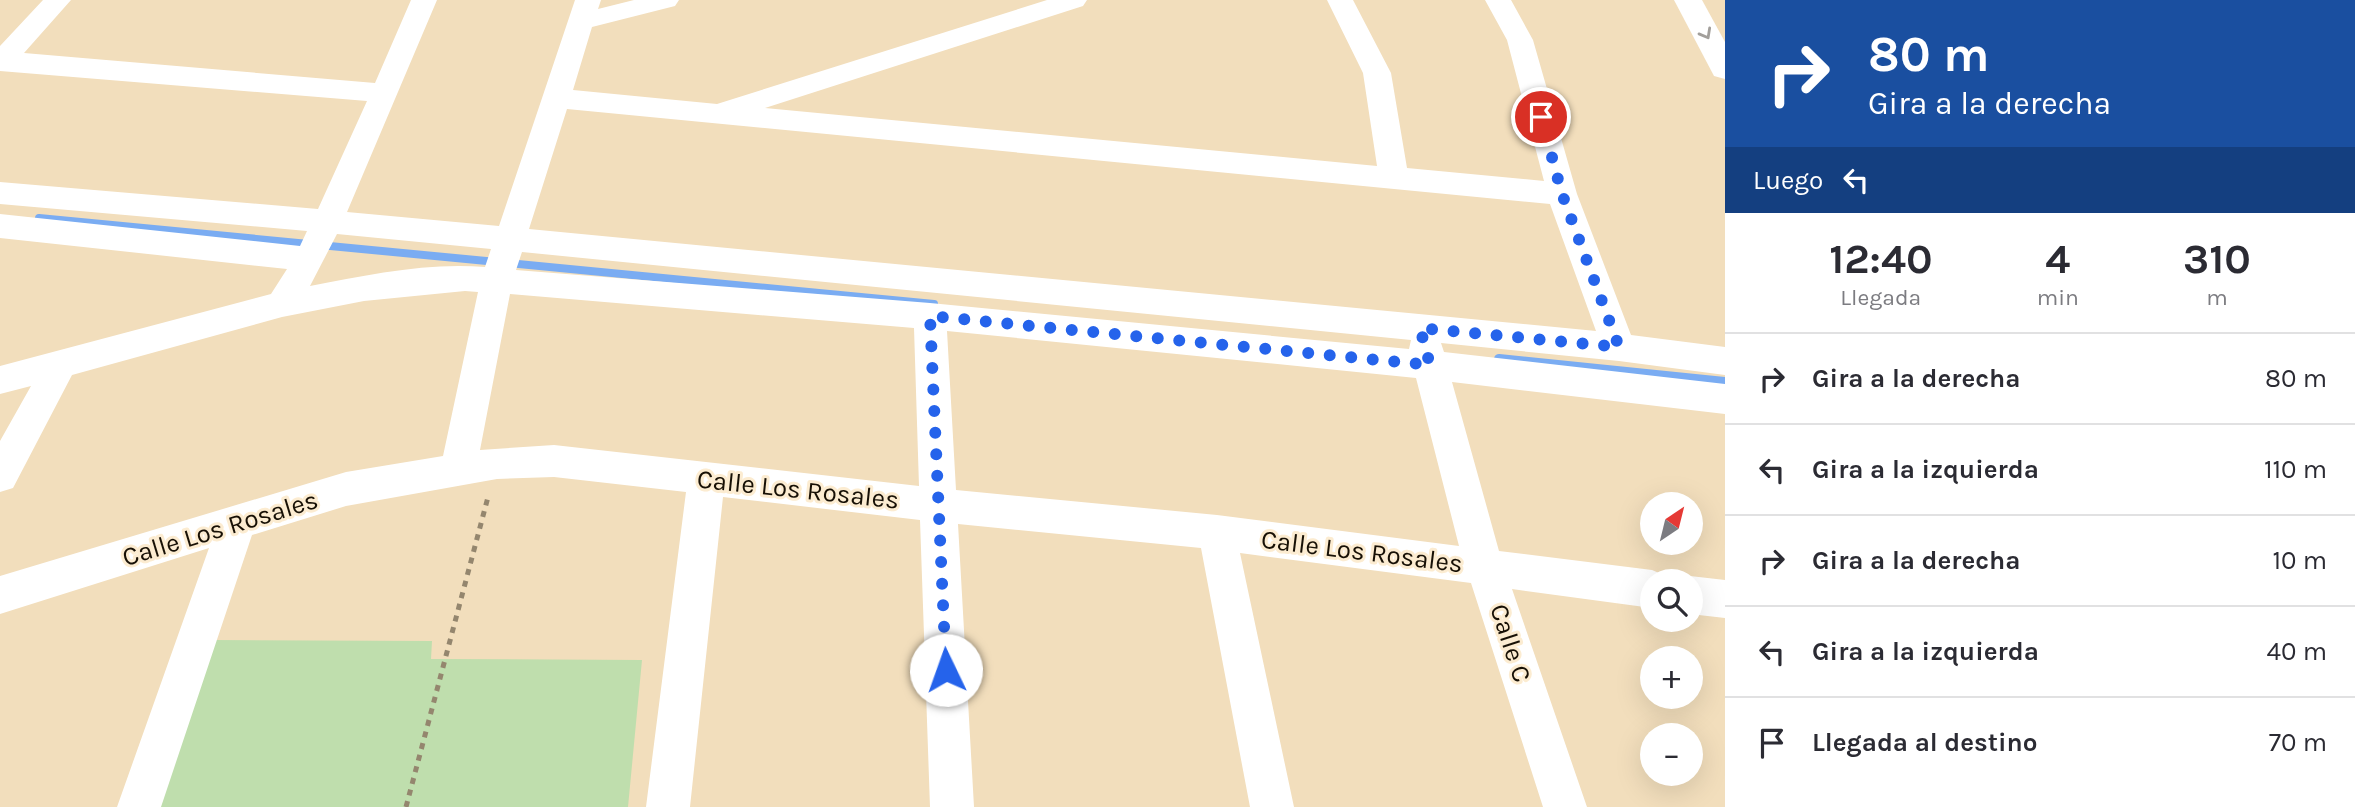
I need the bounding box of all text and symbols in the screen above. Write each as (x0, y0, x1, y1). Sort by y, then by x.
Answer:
text: 80 m (1868, 26, 1990, 83)
one-way arrow (1698, 27, 1711, 40)
icon: right (1753, 28, 1844, 119)
text: Gira a la derecha (1868, 85, 2111, 122)
pin (1511, 87, 1571, 147)
icon: arrive (1522, 98, 1560, 136)
icon: left (1837, 161, 1875, 199)
text: Luego (1753, 165, 1823, 196)
text: 12:40 (1829, 234, 1932, 284)
text: 4 (2045, 234, 2070, 284)
text: 310 (2183, 234, 2251, 284)
text: Llegada (1840, 284, 1921, 311)
text: min (2037, 284, 2079, 311)
text: m (2206, 284, 2228, 311)
icon: right (1753, 360, 1791, 398)
text: Gira a la derecha (1812, 363, 2021, 394)
text: 80 m (2265, 363, 2327, 394)
icon: left (1753, 451, 1791, 489)
text: Gira a la izquierda (1812, 454, 2039, 485)
text: 110 m (2264, 454, 2327, 485)
street label: Calle Los Rosales (695, 463, 900, 516)
street label: Calle Los Rosales (119, 484, 322, 573)
north arrow (1640, 492, 1703, 555)
map controls (1640, 492, 1703, 786)
street label: Calle Los Rosales (1259, 524, 1465, 579)
icon: right (1753, 542, 1791, 580)
text: Gira a la derecha (1812, 545, 2021, 576)
text: 10 m (2272, 545, 2327, 576)
button: search (1640, 569, 1703, 632)
street label: Calle C (1483, 600, 1538, 686)
position arrow (909, 633, 983, 707)
icon: left (1753, 633, 1791, 671)
text: Gira a la izquierda (1812, 636, 2039, 667)
text: 40 m (2267, 636, 2327, 667)
button: + (1640, 646, 1703, 709)
button: − (1640, 723, 1703, 786)
icon: arrive (1753, 724, 1791, 762)
text: Llegada al destino (1812, 727, 2038, 758)
text: 70 m (2269, 727, 2327, 758)

